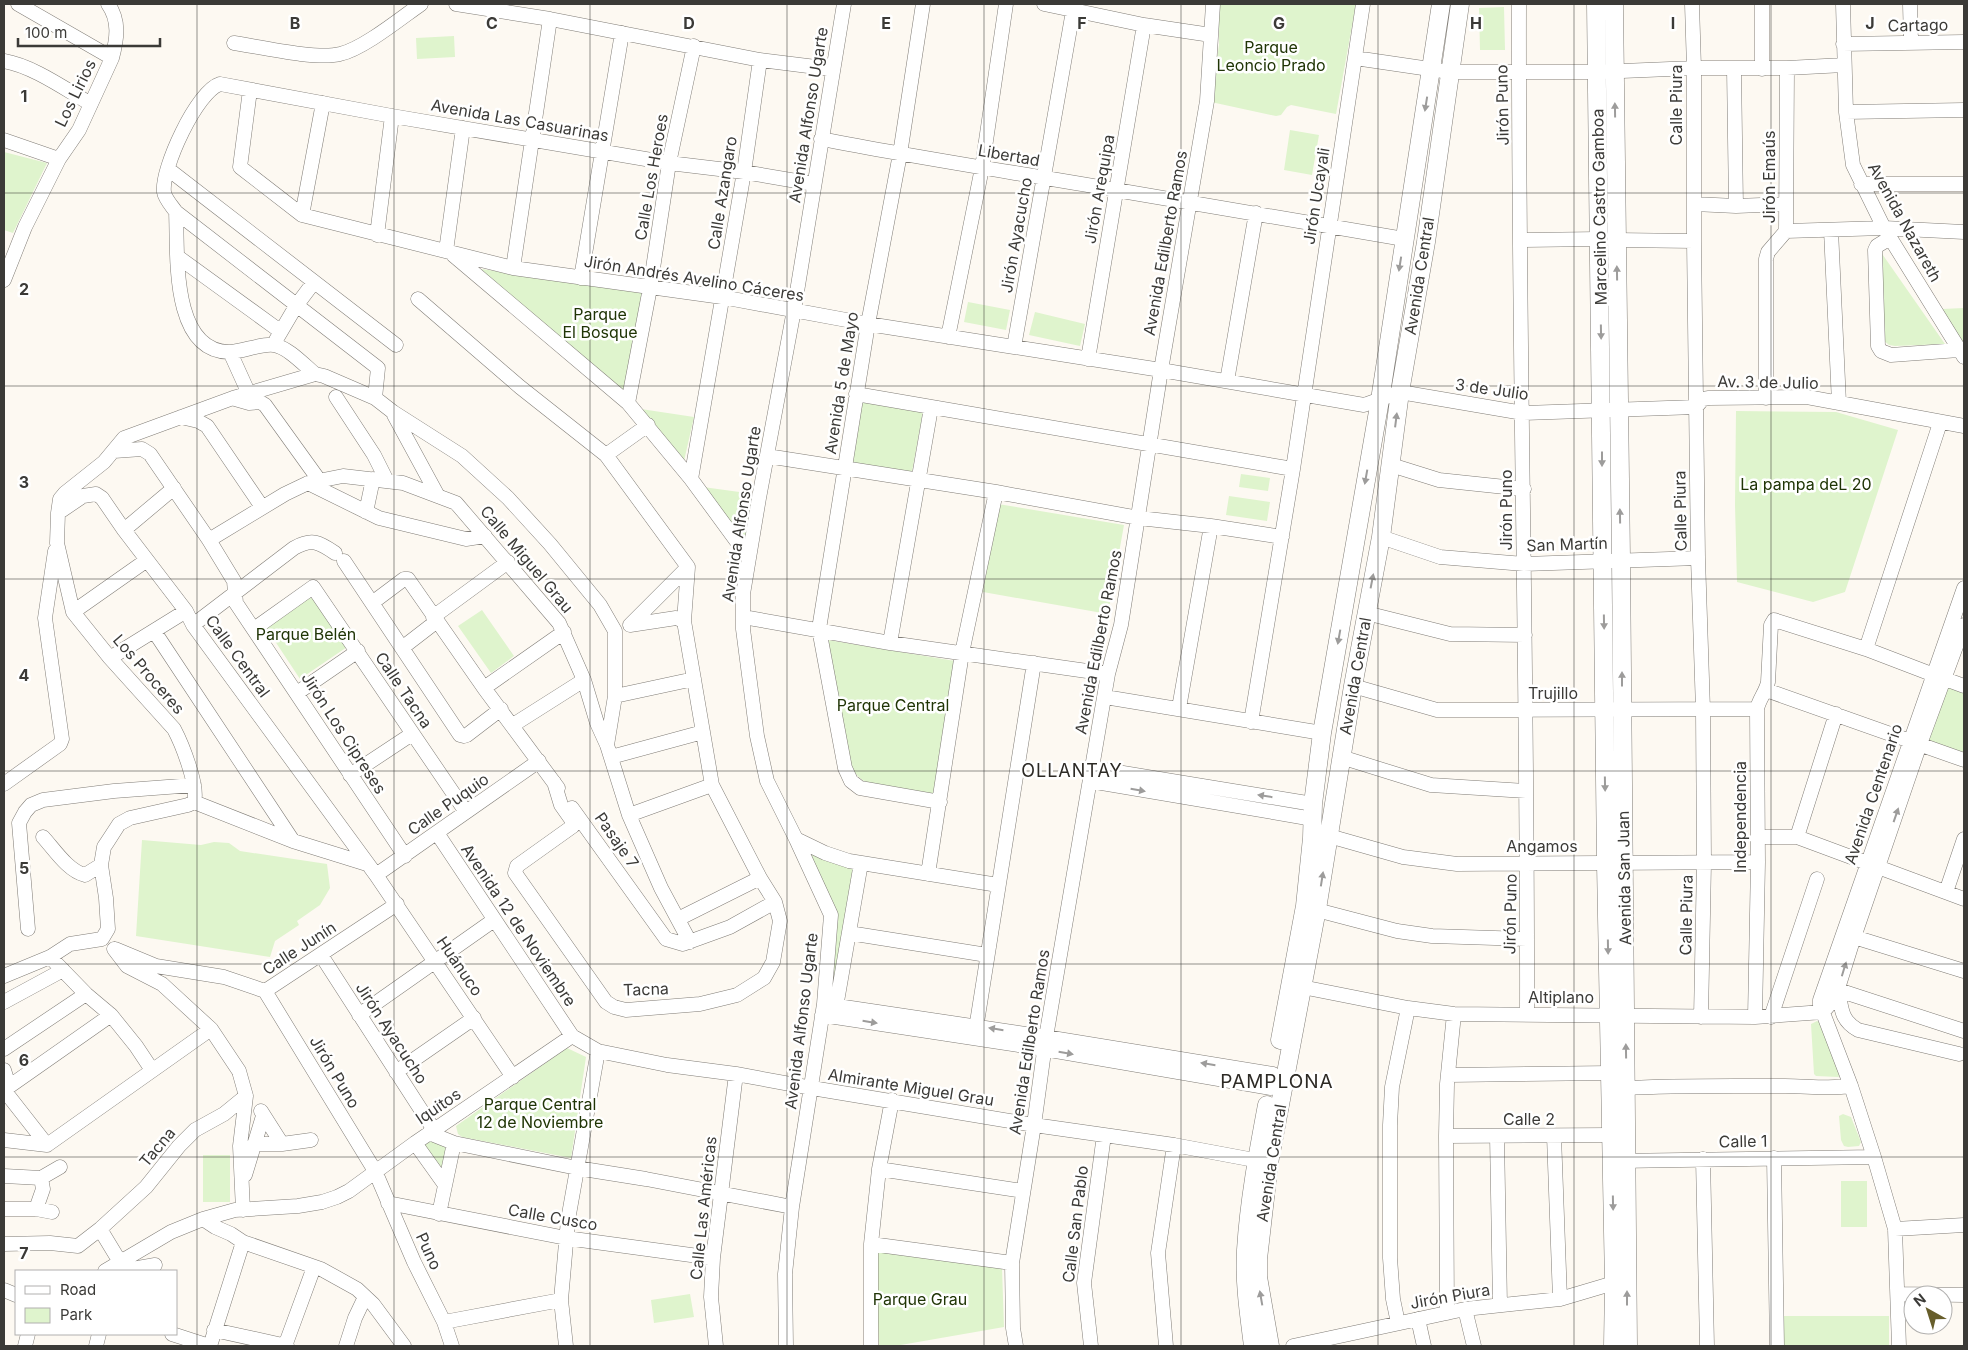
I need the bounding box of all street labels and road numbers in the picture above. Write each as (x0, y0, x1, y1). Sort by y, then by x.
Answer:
street label: Cartago (1888, 14, 1948, 36)
street label: Avenida Alfonso Ugarte (784, 26, 832, 204)
street label: Los Lirios (50, 56, 100, 130)
street label: Jirón Puno (1491, 64, 1513, 146)
street label: Calle Piura (1666, 65, 1686, 145)
street label: Avenida Las Casuarinas (430, 95, 610, 145)
street label: Marcelino Castro Gamboa (1587, 109, 1611, 305)
street label: Calle Los Heroes (630, 112, 672, 242)
street label: Jirón Emaús (1759, 131, 1779, 223)
street label: Jirón Arequipa (1080, 133, 1118, 245)
street label: Calle Azangaro (703, 135, 741, 251)
street label: Libertad (977, 140, 1041, 170)
street label: Jirón Ucayali (1298, 146, 1334, 246)
street label: Avenida Edilberto Ramos (1139, 149, 1191, 337)
street label: Avenida Nazareth (1864, 159, 1946, 285)
street label: Jirón Ayacucho (996, 176, 1036, 294)
street label: Avenida Central (1400, 216, 1438, 336)
street label: Jirón Andrés Avelino Cáceres (583, 251, 805, 305)
street label: Avenida 5 de Mayo (820, 310, 862, 456)
street label: Av. 3 de Julio (1717, 371, 1819, 393)
street label: 3 de Julio (1454, 374, 1530, 404)
street label: Avenida Alfonso Ugarte (717, 425, 765, 603)
street label: Jirón Puno (1496, 469, 1516, 551)
street label: Calle Piura (1669, 470, 1691, 552)
street label: Calle Miguel Grau (476, 501, 578, 617)
street label: San Martín (1526, 533, 1608, 555)
street label: Avenida Edilberto Ramos (1070, 548, 1126, 736)
street label: Calle Central (201, 611, 275, 701)
street label: Avenida Central (1335, 616, 1375, 736)
street label: Los Proceres (109, 630, 189, 718)
street label: Calle Tacna (371, 648, 437, 732)
street label: Jirón Los Cipreses (297, 669, 391, 797)
street label: Trujillo (1528, 683, 1578, 703)
street label: Avenida Centenario (1840, 721, 1906, 867)
street label: Independencia (1730, 761, 1750, 873)
street label: Calle Puquio (403, 769, 493, 839)
street label: Pasaje 7 (591, 808, 643, 872)
street label: Avenida San Juan (1613, 810, 1635, 946)
street label: Angamos (1506, 836, 1578, 856)
street label: Avenida 12 de Noviembre (457, 840, 581, 1010)
street label: Jirón Puno (1499, 873, 1521, 955)
street label: Calle Piura (1675, 874, 1697, 956)
street label: Calle Junín (258, 917, 340, 979)
street label: Avenida Alfonso Ugarte (780, 931, 822, 1111)
street label: Huánuco (433, 932, 487, 1000)
street label: Avenida Edilberto Ramos (1004, 948, 1054, 1136)
street label: Tacna (623, 978, 669, 1000)
street label: Jirón Ayacucho (352, 979, 432, 1087)
street label: Altiplano (1528, 987, 1594, 1007)
street label: Jirón Puno (306, 1032, 364, 1112)
street label: Almirante Miguel Grau (827, 1064, 995, 1110)
street label: Iquitos (411, 1084, 465, 1128)
street label: Avenida Central (1252, 1103, 1290, 1223)
street label: Calle 2 (1503, 1109, 1555, 1129)
street label: Tacna (135, 1123, 179, 1171)
street label: Calle 1 (1718, 1131, 1768, 1151)
street label: Calle Las Américas (686, 1135, 720, 1281)
street label: Calle San Pablo (1058, 1164, 1092, 1284)
street label: Calle Cusco (507, 1199, 599, 1235)
street label: Puno (412, 1229, 446, 1273)
street label: Jirón Piura (1408, 1279, 1492, 1313)

